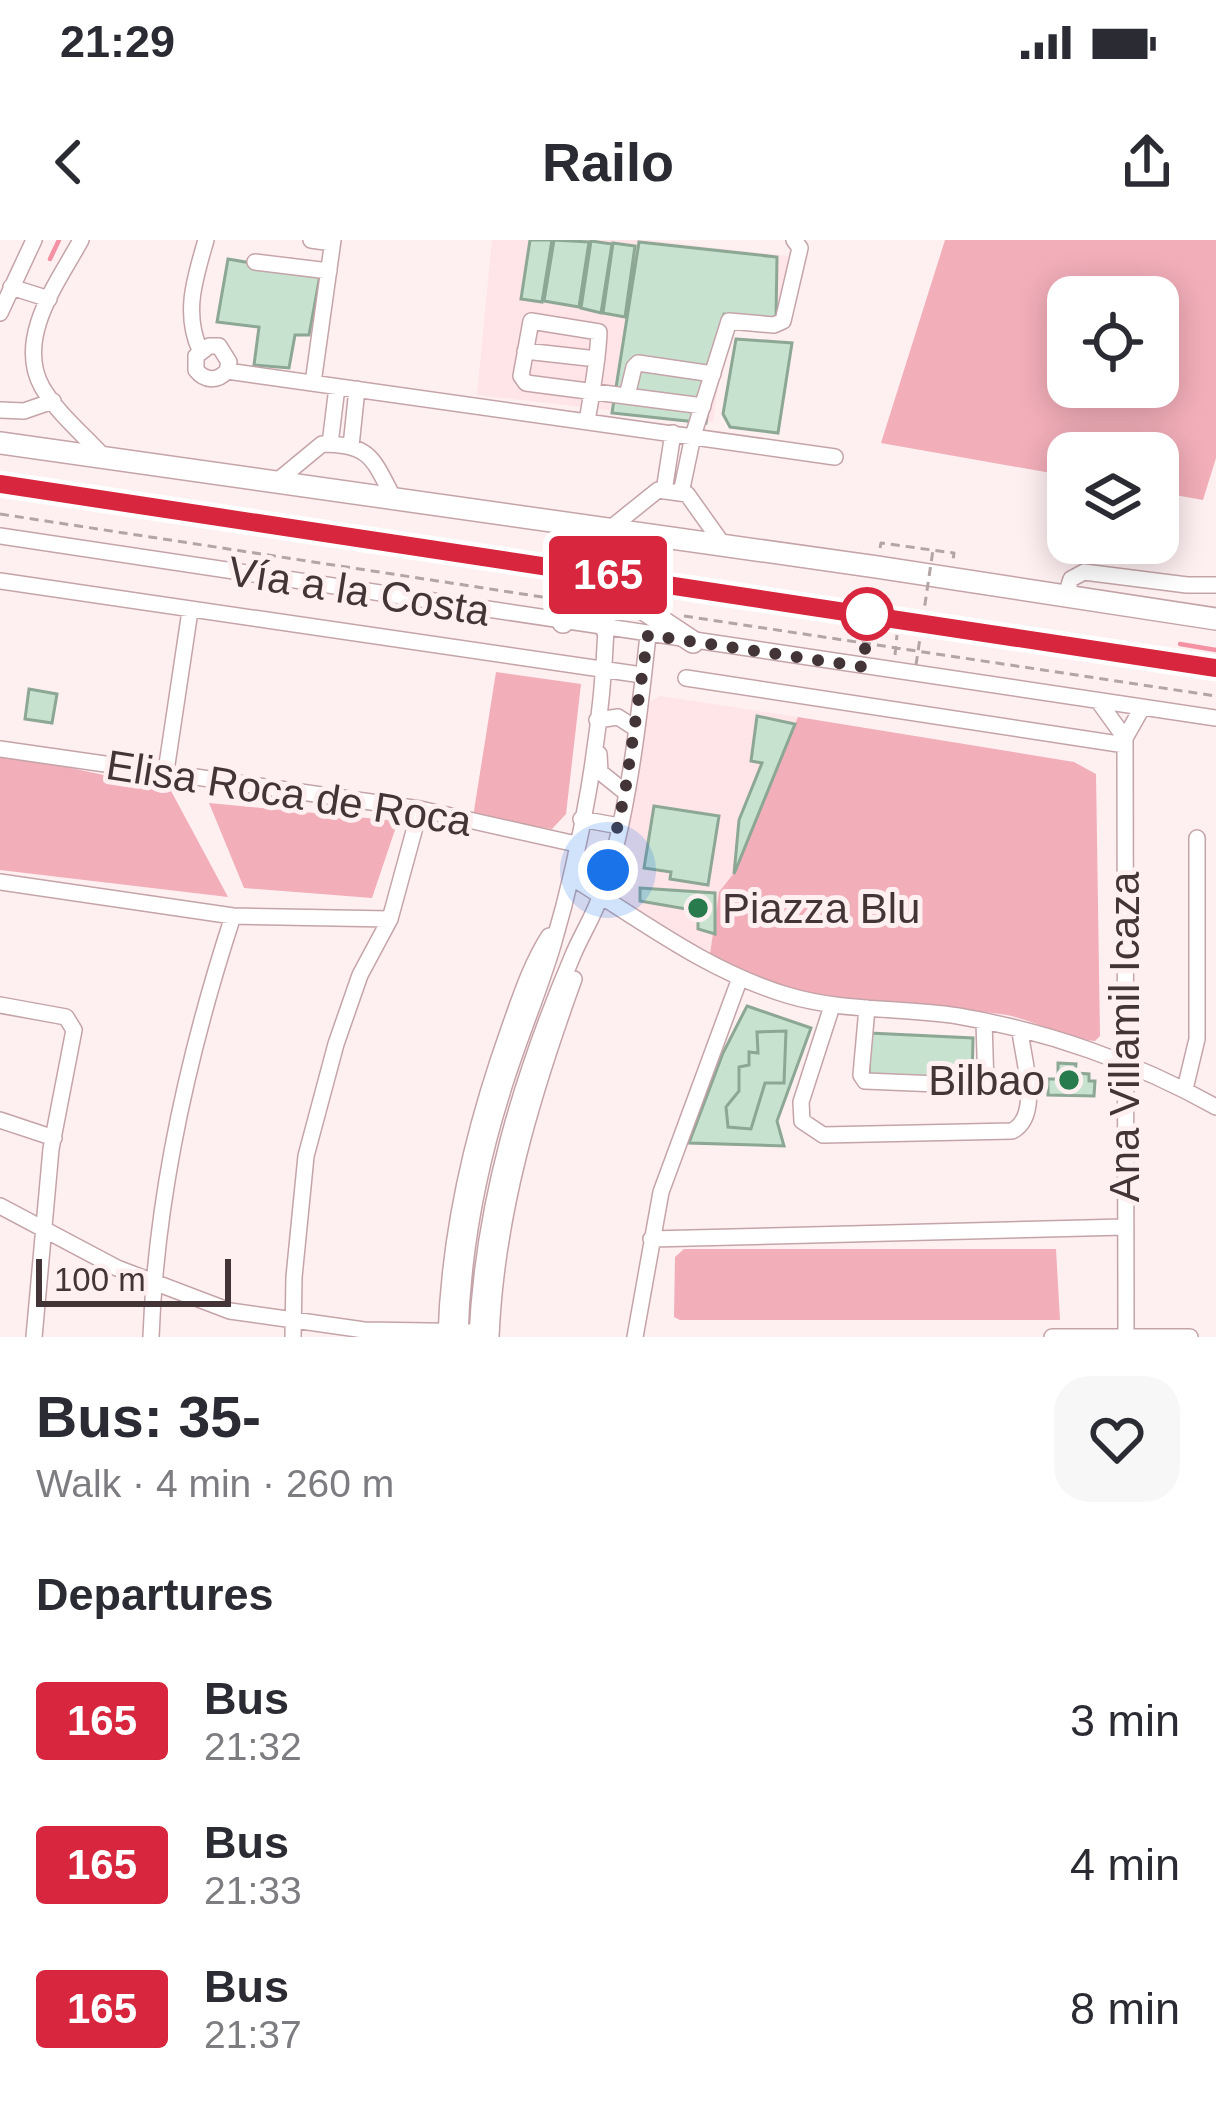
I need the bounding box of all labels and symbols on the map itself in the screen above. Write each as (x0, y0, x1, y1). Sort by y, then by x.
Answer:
line badge: 165 (539, 536, 677, 614)
street label: Vía a la Costa (225, 547, 494, 635)
unlabelled marker (842, 589, 892, 639)
street label: Elisa Roca de Roca (103, 741, 475, 845)
your location (578, 840, 638, 900)
street label: Ana Villamil Icaza (1101, 871, 1148, 1202)
place label: Piazza Blu (722, 885, 920, 932)
marker: Piazza Blu (685, 895, 711, 921)
place label: Bilbao (928, 1057, 1045, 1104)
marker: Bilbao (1056, 1067, 1082, 1093)
scale bar (36, 1253, 231, 1306)

